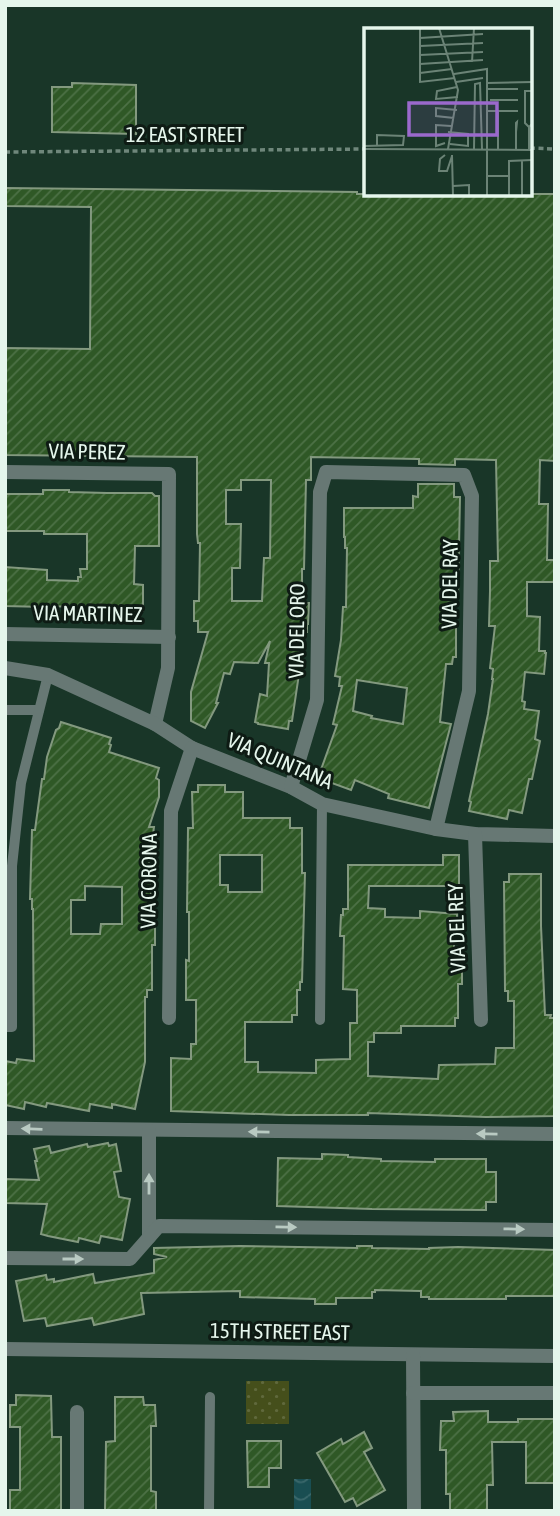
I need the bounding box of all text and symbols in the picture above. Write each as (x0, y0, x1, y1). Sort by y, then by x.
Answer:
inset map (364, 28, 532, 196)
street label: 12 EAST STREET (126, 122, 244, 146)
street label: VIA PEREZ (48, 438, 126, 464)
street label: VIA DEL RAY (436, 538, 462, 629)
street label: VIA DEL ORO (283, 583, 309, 679)
street label: VIA MARTINEZ (33, 600, 143, 626)
street label: VIA QUINTANA (224, 727, 338, 793)
street label: VIA CORONA (135, 832, 161, 929)
street label: VIA DEL REY (442, 882, 470, 973)
one-way arrow (20, 1124, 42, 1135)
one-way arrow (248, 1126, 270, 1138)
one-way arrow (475, 1128, 497, 1140)
one-way arrow (143, 1173, 155, 1195)
one-way arrow (275, 1221, 297, 1233)
one-way arrow (503, 1224, 525, 1235)
one-way arrow (63, 1253, 85, 1264)
street label: 15TH STREET EAST (210, 1318, 350, 1344)

